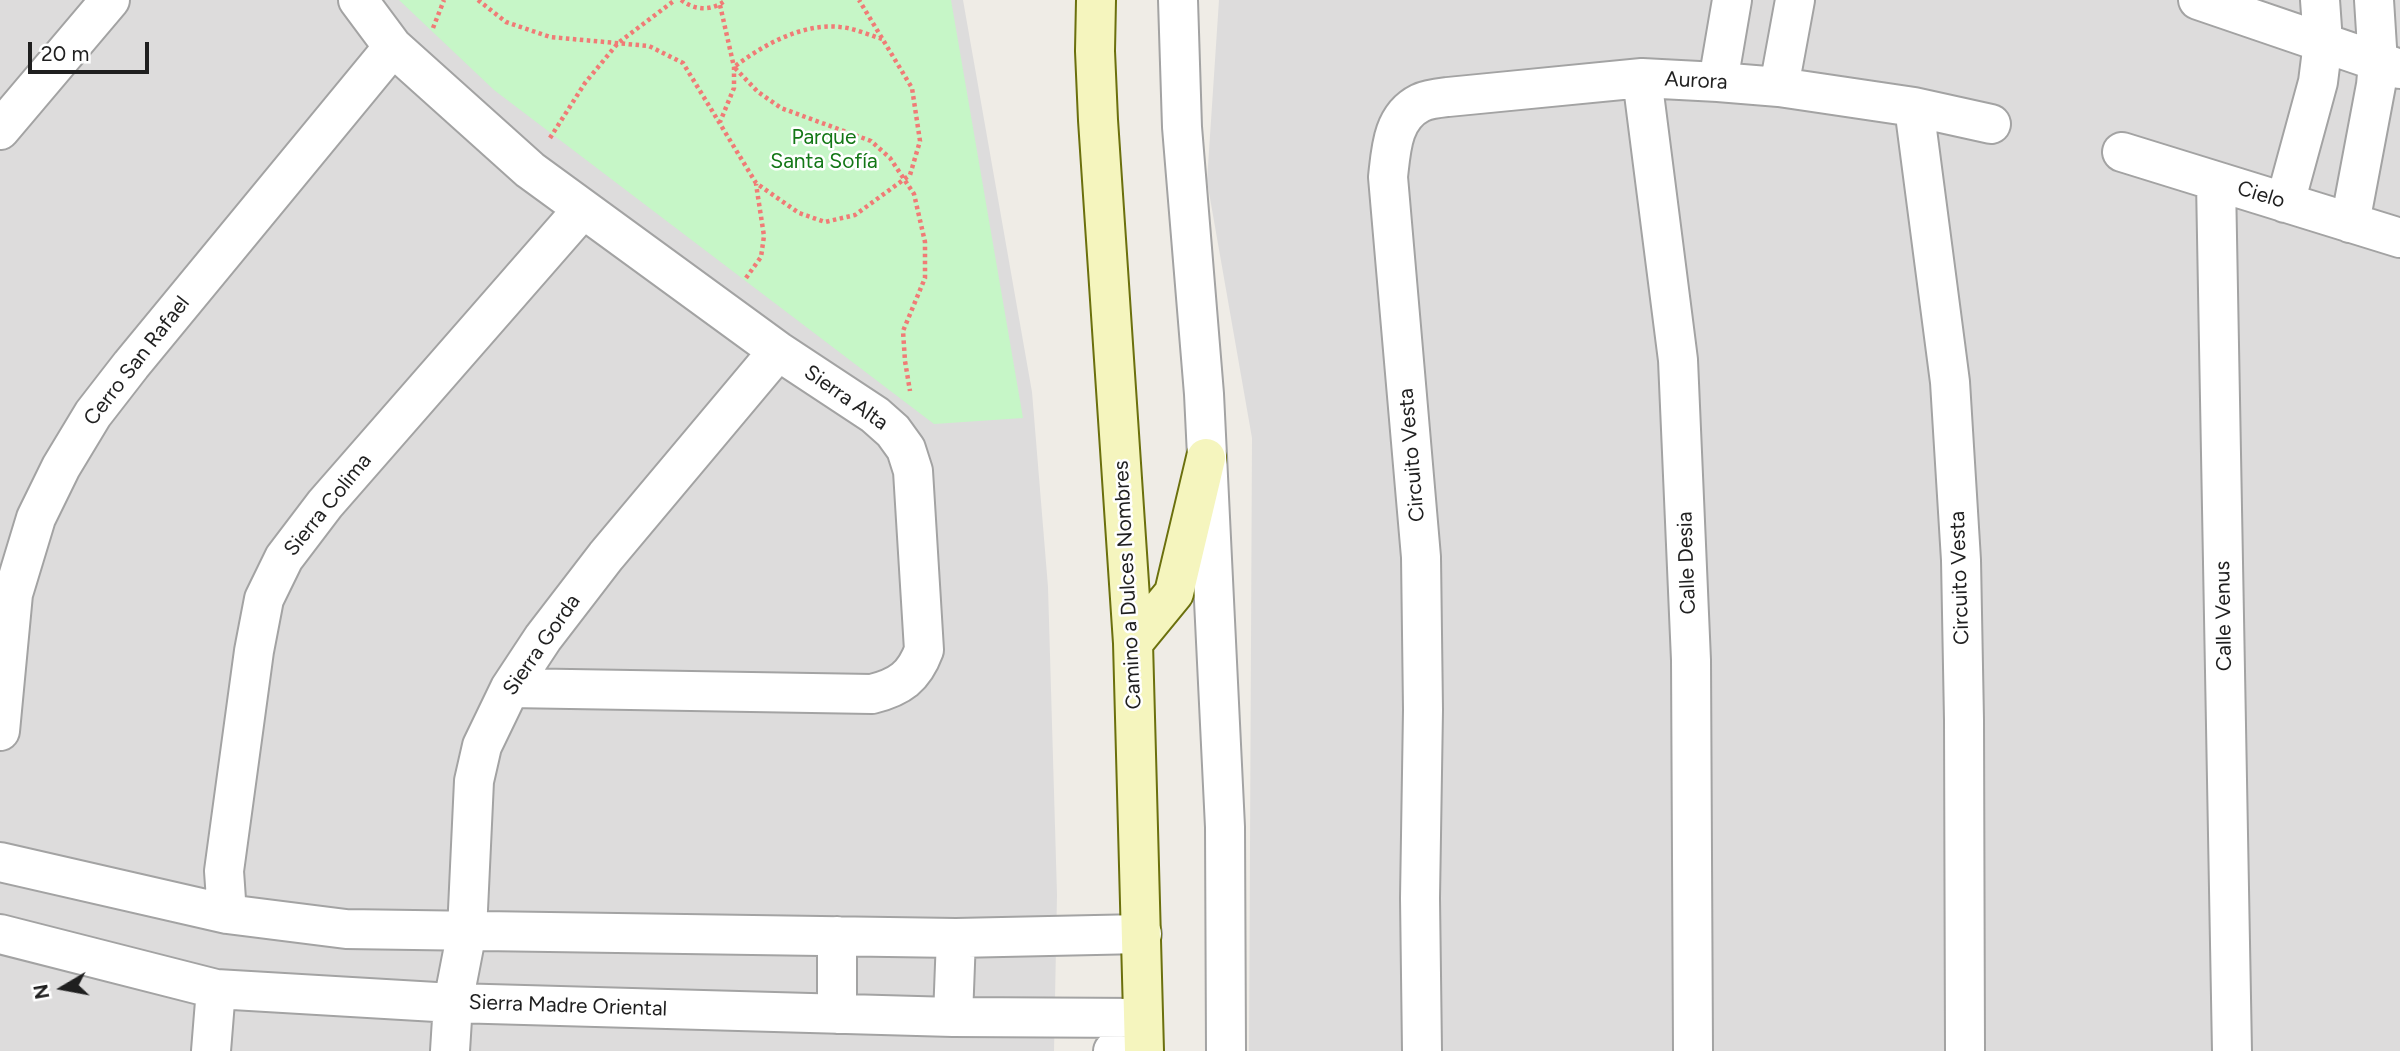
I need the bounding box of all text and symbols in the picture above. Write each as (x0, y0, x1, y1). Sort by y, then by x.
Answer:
scale bar (32, 28, 152, 72)
text: 20 m (41, 41, 89, 66)
street label: Aurora (1664, 67, 1728, 95)
park label: Parque Santa Sofía (770, 125, 878, 175)
street label: Cielo (2234, 176, 2288, 214)
street label: Cerro San Rafael (79, 291, 195, 431)
street label: Sierra Alta (799, 360, 893, 436)
street label: Circuito Vesta (1394, 387, 1430, 523)
street label: Sierra Colima (279, 449, 377, 561)
street label: Camino a Dulces Nombres (1109, 460, 1147, 710)
street label: Calle Desia (1673, 511, 1701, 615)
street label: Circuito Vesta (1945, 511, 1975, 645)
street label: Calle Venus (2210, 561, 2238, 671)
street label: Sierra Gorda (498, 590, 586, 700)
north arrow (28, 953, 98, 1023)
text: N (29, 983, 54, 1001)
street label: Sierra Madre Oriental (468, 990, 668, 1022)

